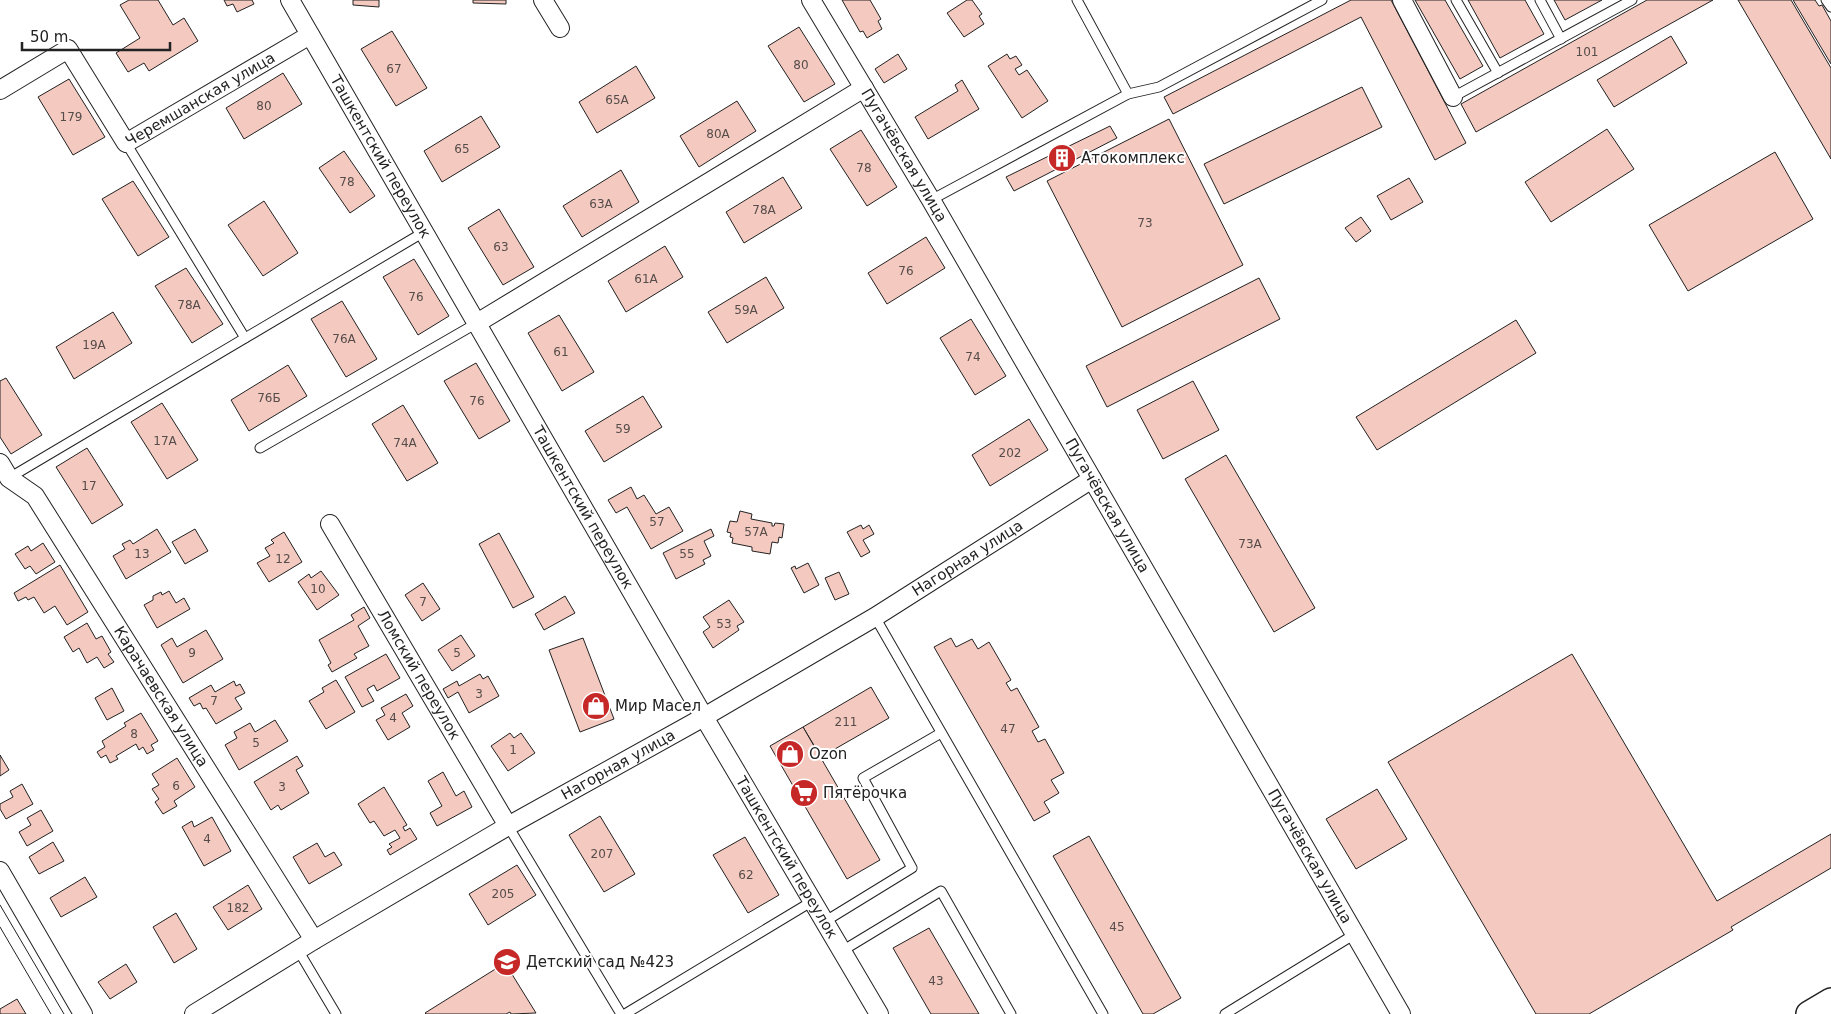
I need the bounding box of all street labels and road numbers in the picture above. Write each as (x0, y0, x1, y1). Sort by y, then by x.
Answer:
street label: Черемшанская улица (122, 49, 278, 150)
street label: Ташкентский переулок (326, 71, 435, 241)
street label: Пугачёвская улица (857, 85, 951, 225)
street label: Ташкентский переулок (528, 422, 637, 592)
street label: Пугачёвская улица (1062, 435, 1153, 576)
street label: Нагорная улица (909, 516, 1026, 600)
street label: Ломский переулок (374, 606, 464, 743)
street label: Карачаевская улица (110, 623, 212, 770)
street label: Нагорная улица (558, 726, 678, 804)
street label: Ташкентский переулок (732, 772, 842, 942)
street label: Пугачёвская улица (1264, 786, 1356, 927)

